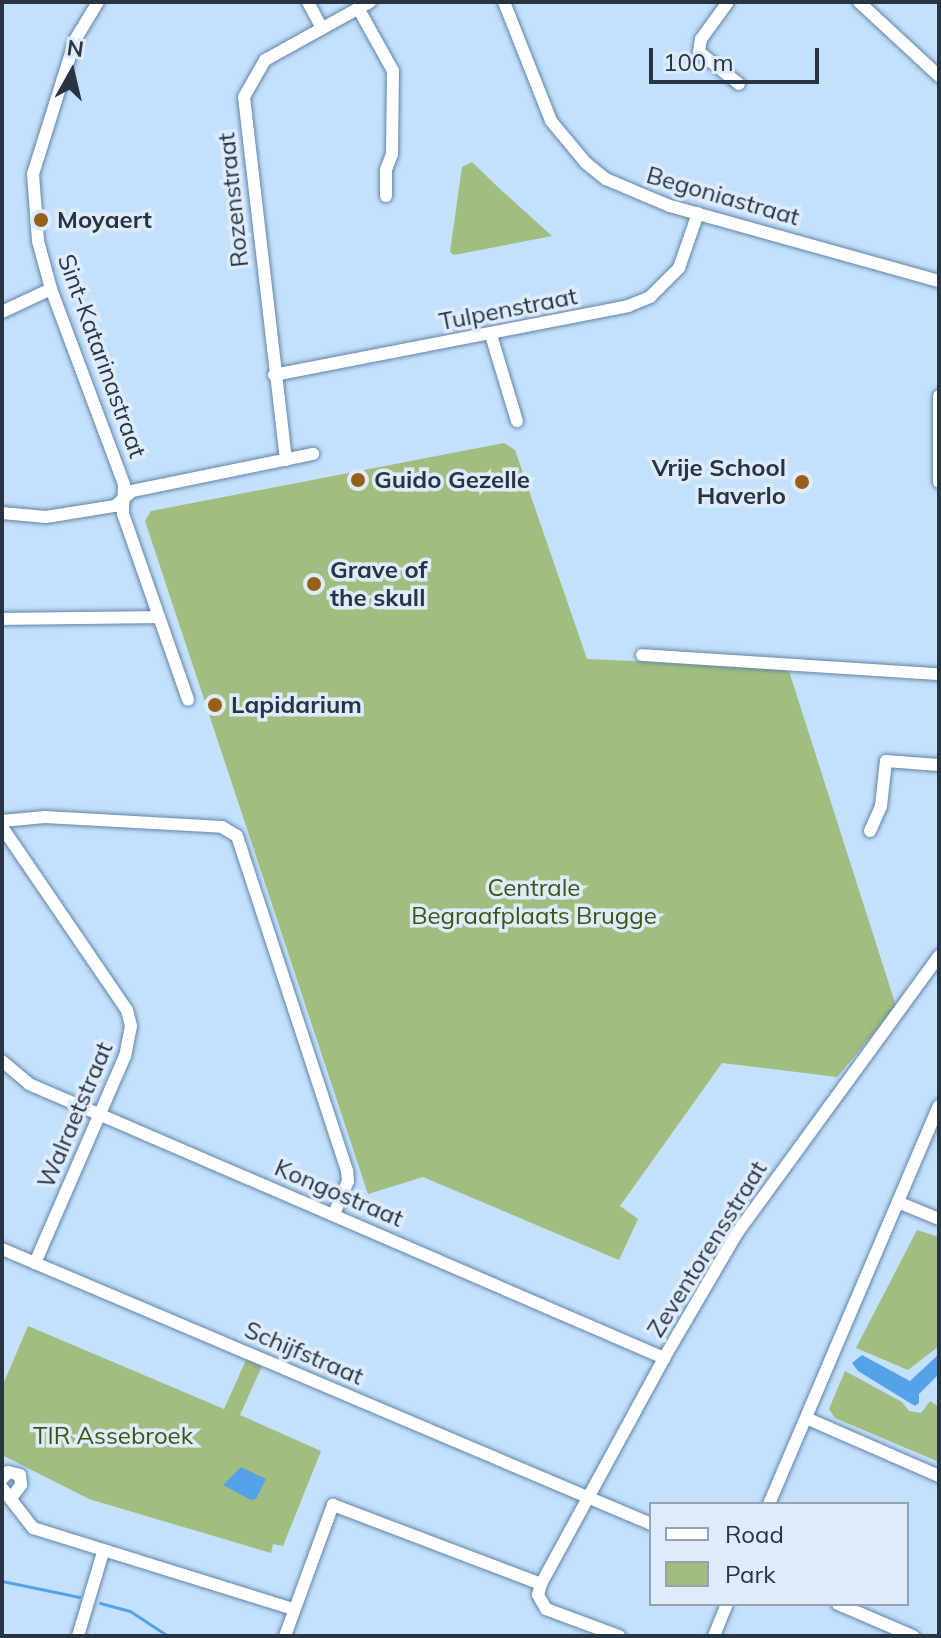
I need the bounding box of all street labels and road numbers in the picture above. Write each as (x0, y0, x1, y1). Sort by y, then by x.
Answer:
street label: Rozenstraat (212, 131, 254, 269)
street label: Begoniastraat (643, 160, 803, 232)
street label: Sint-Katarinastraat (52, 250, 152, 462)
street label: Tulpenstraat (437, 282, 579, 336)
street label: Walraetstraat (31, 1038, 119, 1192)
street label: Kongostraat (270, 1153, 408, 1233)
street label: Zeventorensstraat (641, 1156, 773, 1342)
street label: Schijfstraat (240, 1315, 368, 1391)

